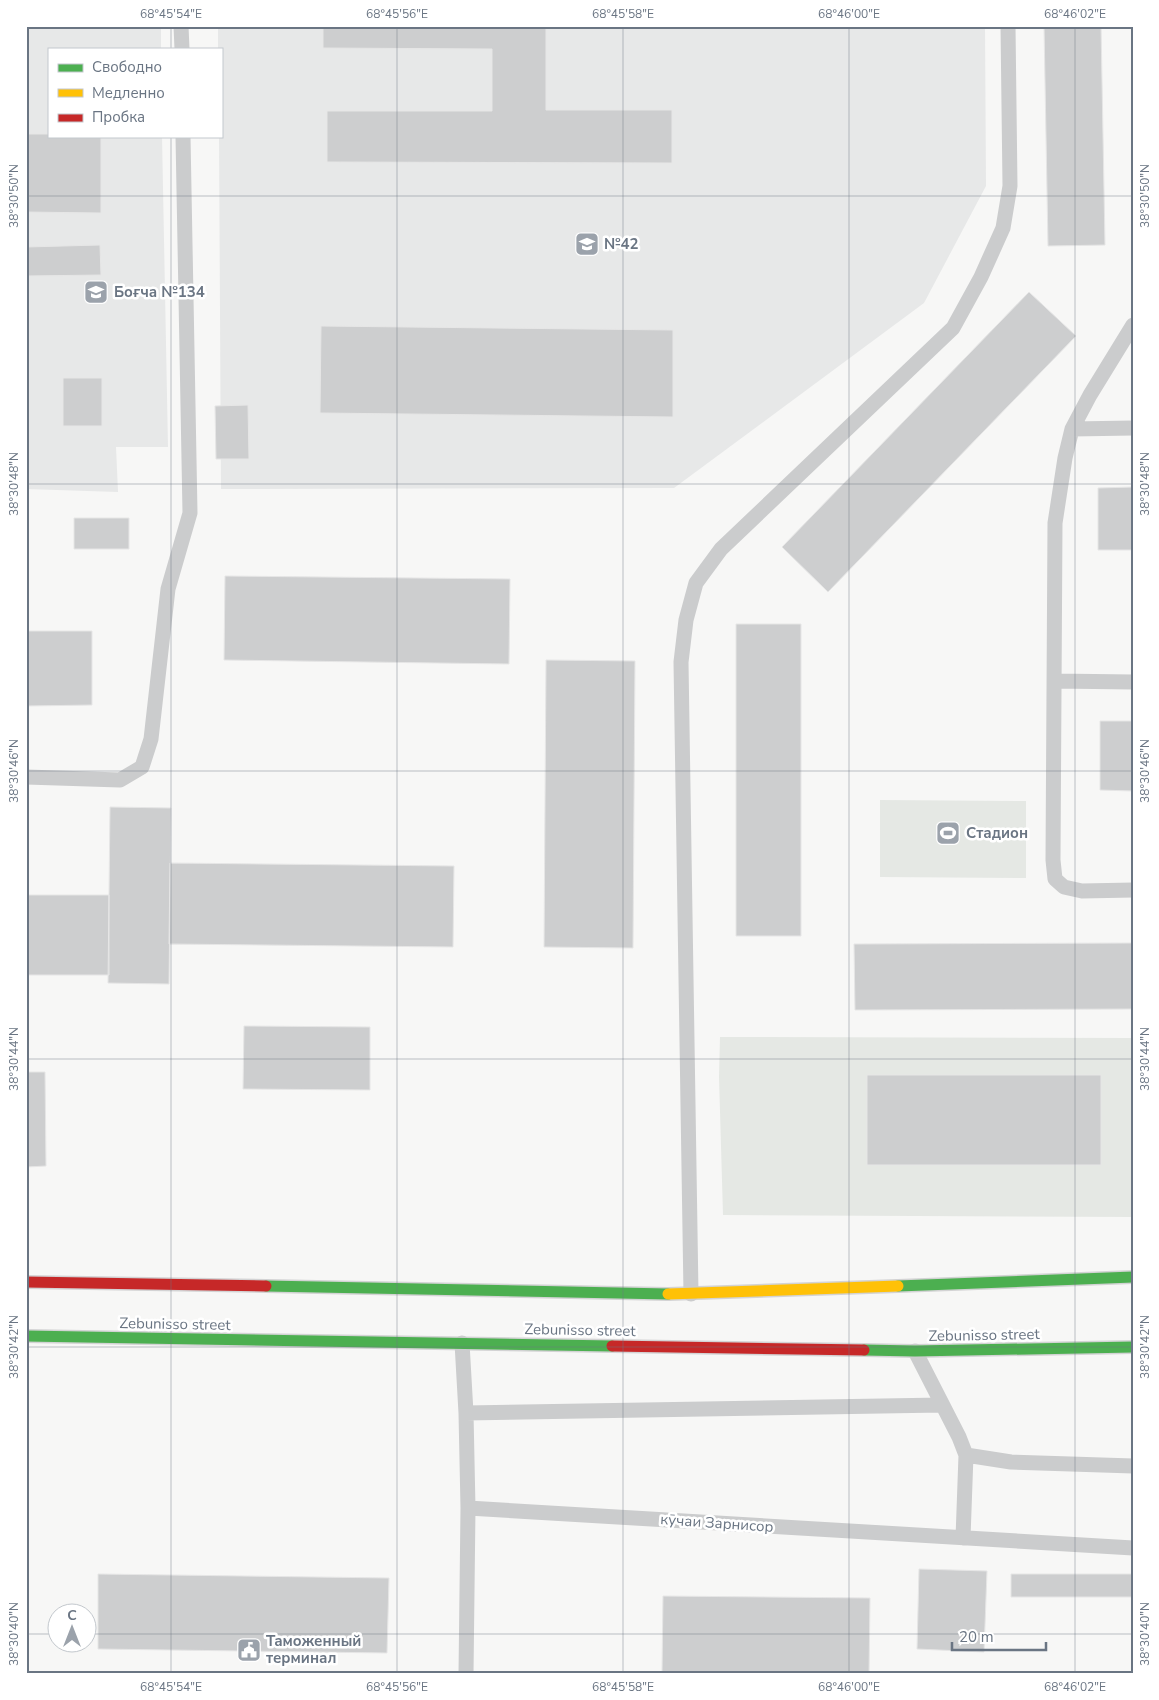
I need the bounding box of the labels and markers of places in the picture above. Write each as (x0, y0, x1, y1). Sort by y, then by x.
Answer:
school or university icon: №42 (574, 231, 600, 257)
place label: №42 (604, 234, 639, 254)
school or university icon: Боғча №134 (83, 279, 109, 305)
place label: Боғча №134 (114, 282, 205, 302)
sports icon: Стадион (935, 820, 961, 846)
place label: Стадион (966, 823, 1028, 843)
place label: Таможенный терминал (266, 1631, 361, 1668)
public building icon: Таможенный терминал (236, 1637, 262, 1663)

